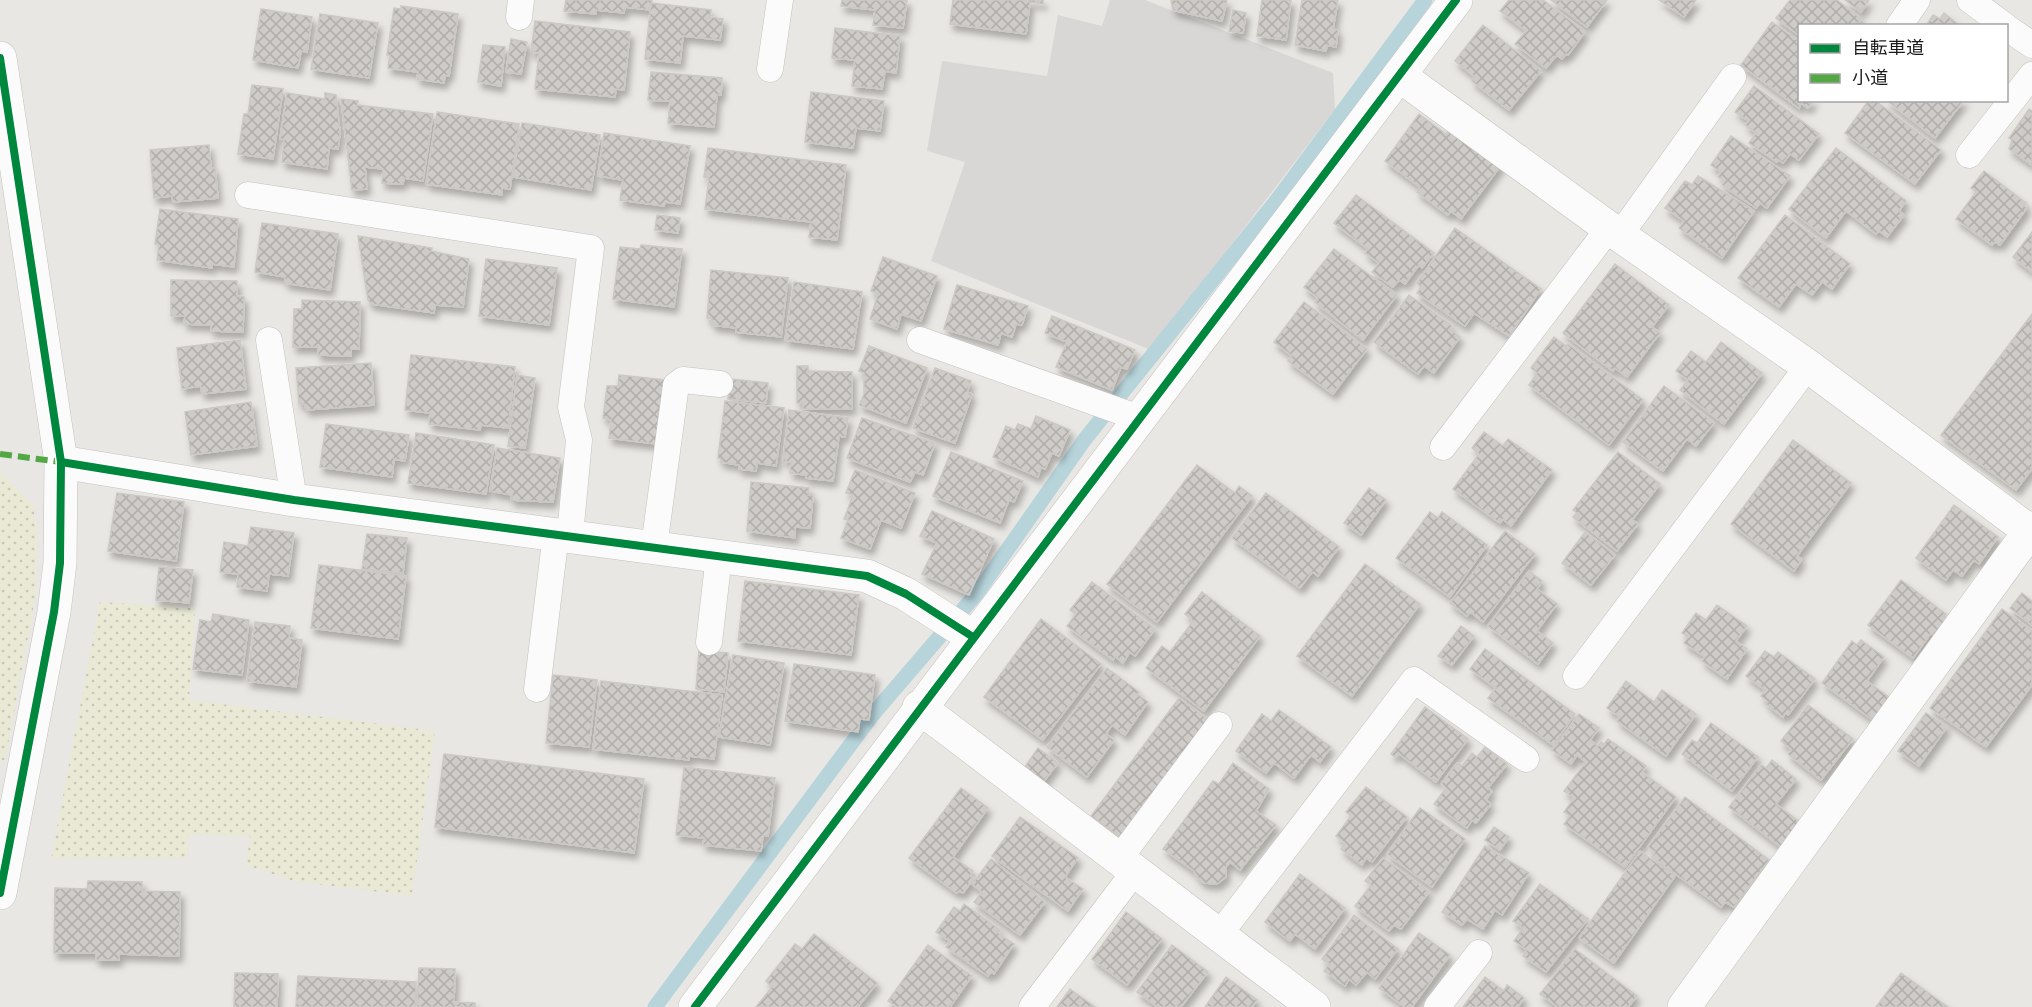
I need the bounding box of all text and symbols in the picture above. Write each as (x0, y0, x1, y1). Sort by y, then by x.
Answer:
legend (1798, 24, 2008, 102)
text: 自転車道 (1852, 36, 1924, 61)
text: 小道 (1852, 66, 1888, 91)

